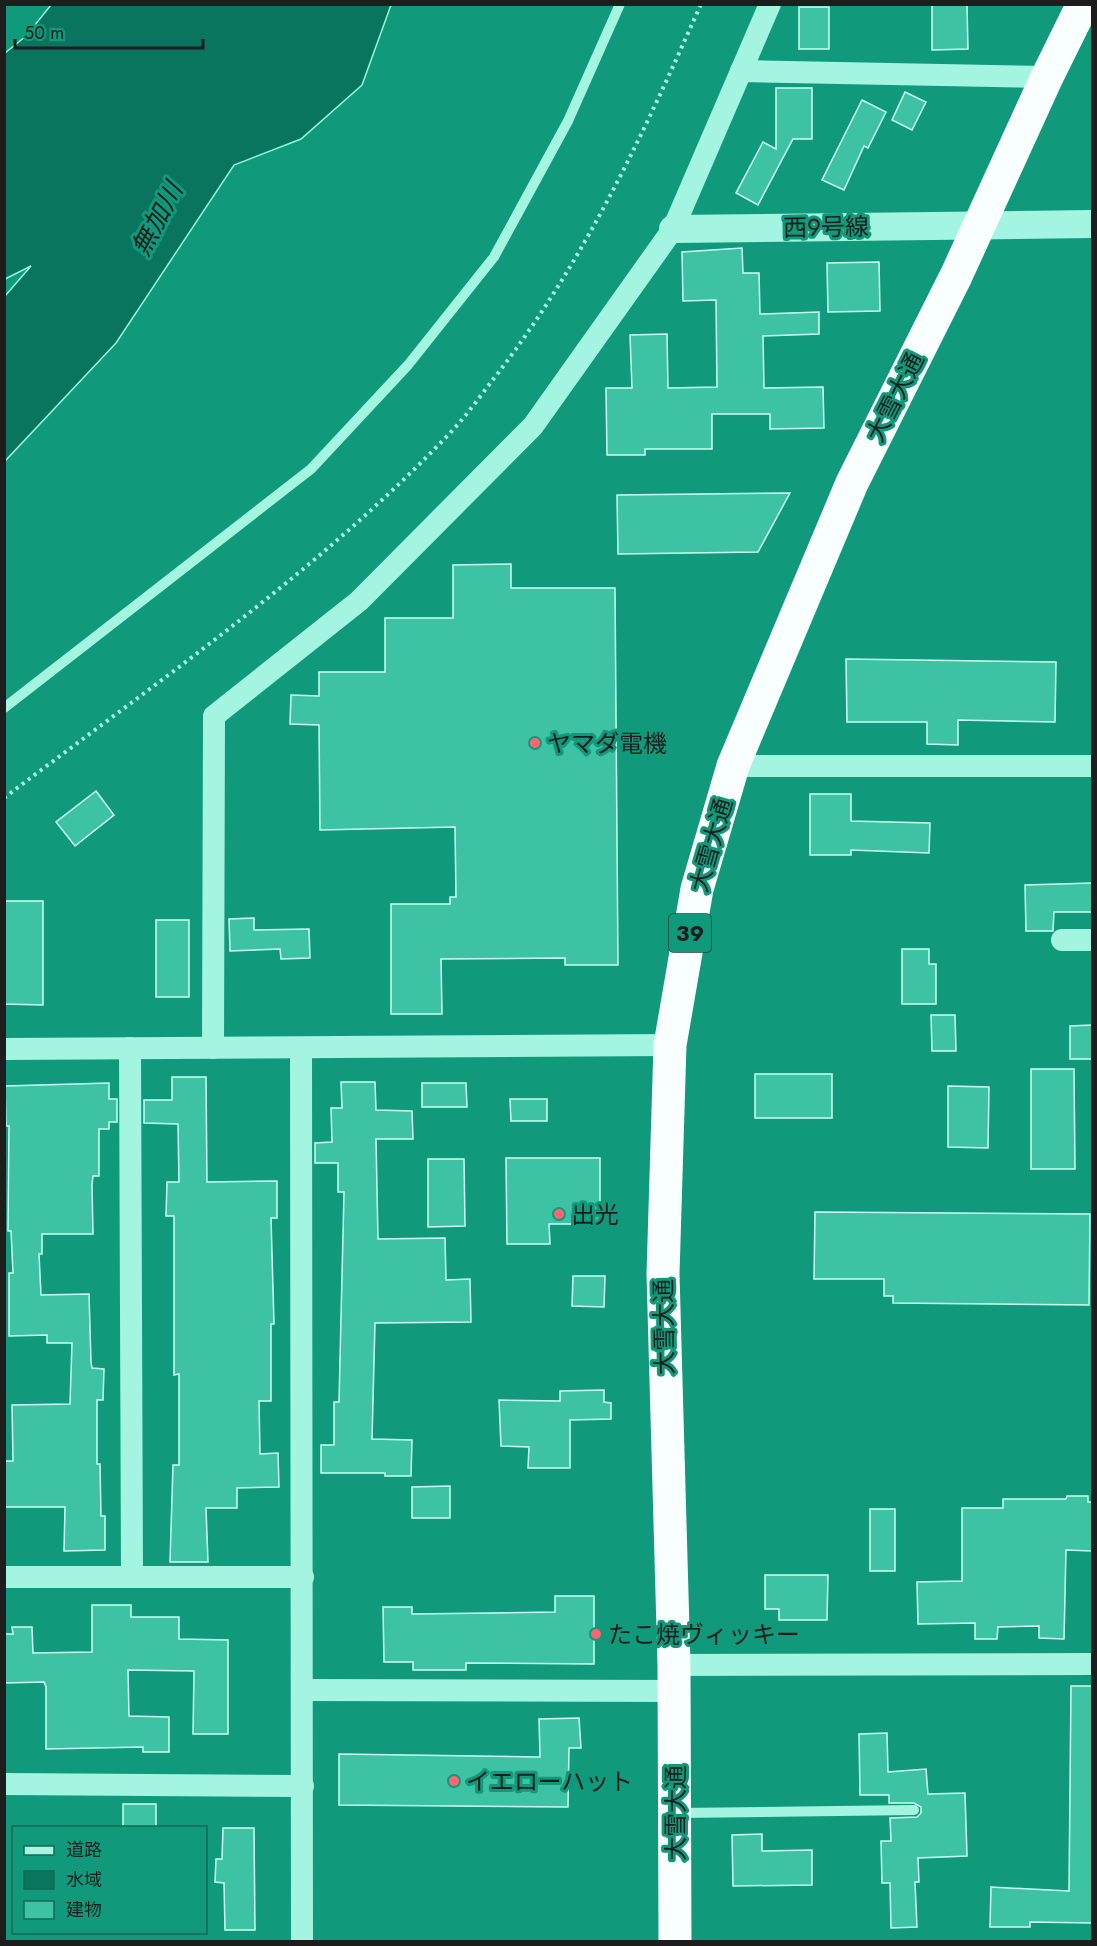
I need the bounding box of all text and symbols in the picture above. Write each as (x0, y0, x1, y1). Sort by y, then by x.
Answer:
scale bar (15, 12, 202, 50)
text: 50 m (24, 20, 64, 46)
water label: 無加川 (122, 173, 193, 262)
street label: 西9号線 (783, 209, 869, 245)
street label: 大雪大通 (858, 346, 932, 448)
place label: ヤマダ電機 (547, 726, 667, 761)
marker: ヤマダ電機 (528, 736, 542, 750)
street label: 大雪大通 (681, 794, 741, 896)
road number: 39 (669, 914, 711, 952)
place label: 出光 (571, 1197, 619, 1232)
marker: 出光 (552, 1207, 566, 1221)
street label: 大雪大通 (646, 1279, 682, 1375)
place label: たこ焼ヴィッキー (608, 1617, 800, 1652)
marker: たこ焼ヴィッキー (589, 1627, 603, 1641)
place label: イエローハット (466, 1764, 633, 1799)
street label: 大雪大通 (658, 1765, 693, 1861)
marker: イエローハット (447, 1774, 461, 1788)
legend (12, 1826, 207, 1934)
text: 道路 (66, 1837, 102, 1863)
text: 水域 (66, 1867, 102, 1893)
text: 建物 (66, 1897, 102, 1923)

